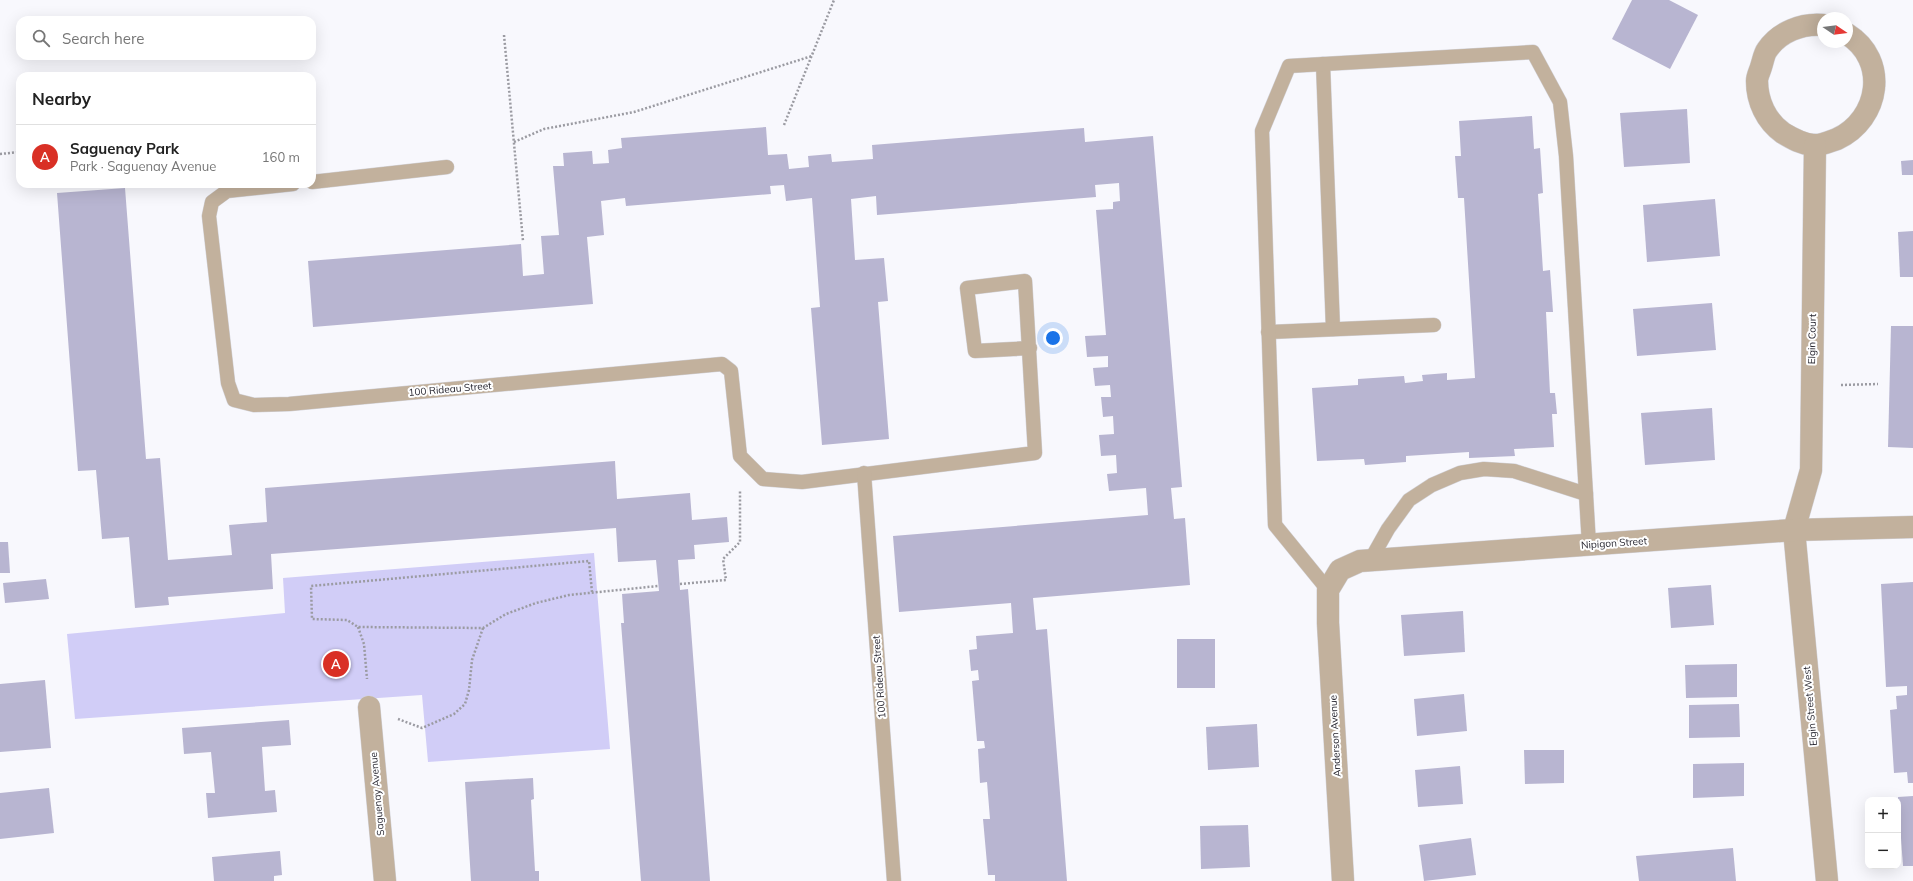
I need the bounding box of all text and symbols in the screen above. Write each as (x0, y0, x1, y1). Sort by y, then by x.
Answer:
north arrow (1817, 12, 1853, 48)
search box (16, 16, 316, 60)
icon: search (30, 27, 52, 49)
text: Search here (62, 29, 144, 48)
text: Nearby (32, 88, 91, 109)
text: Saguenay Park (70, 139, 179, 158)
text: A (40, 149, 50, 165)
text: 160 m (262, 149, 300, 165)
text: Park · Saguenay Avenue (70, 158, 216, 174)
street label: Elgin Court (1805, 313, 1819, 364)
your location (1043, 328, 1063, 348)
street label: 100 Rideau Street (408, 379, 493, 399)
street label: Nipigon Street (1581, 534, 1648, 552)
street label: 100 Rideau Street (870, 634, 888, 719)
pin: A (323, 649, 349, 679)
street label: Elgin Street West (1800, 665, 1820, 746)
street label: Anderson Avenue (1326, 695, 1344, 777)
street label: Saguenay Avenue (367, 752, 387, 836)
map controls (1865, 797, 1901, 869)
button: + (1865, 797, 1901, 833)
button: − (1865, 833, 1901, 869)

